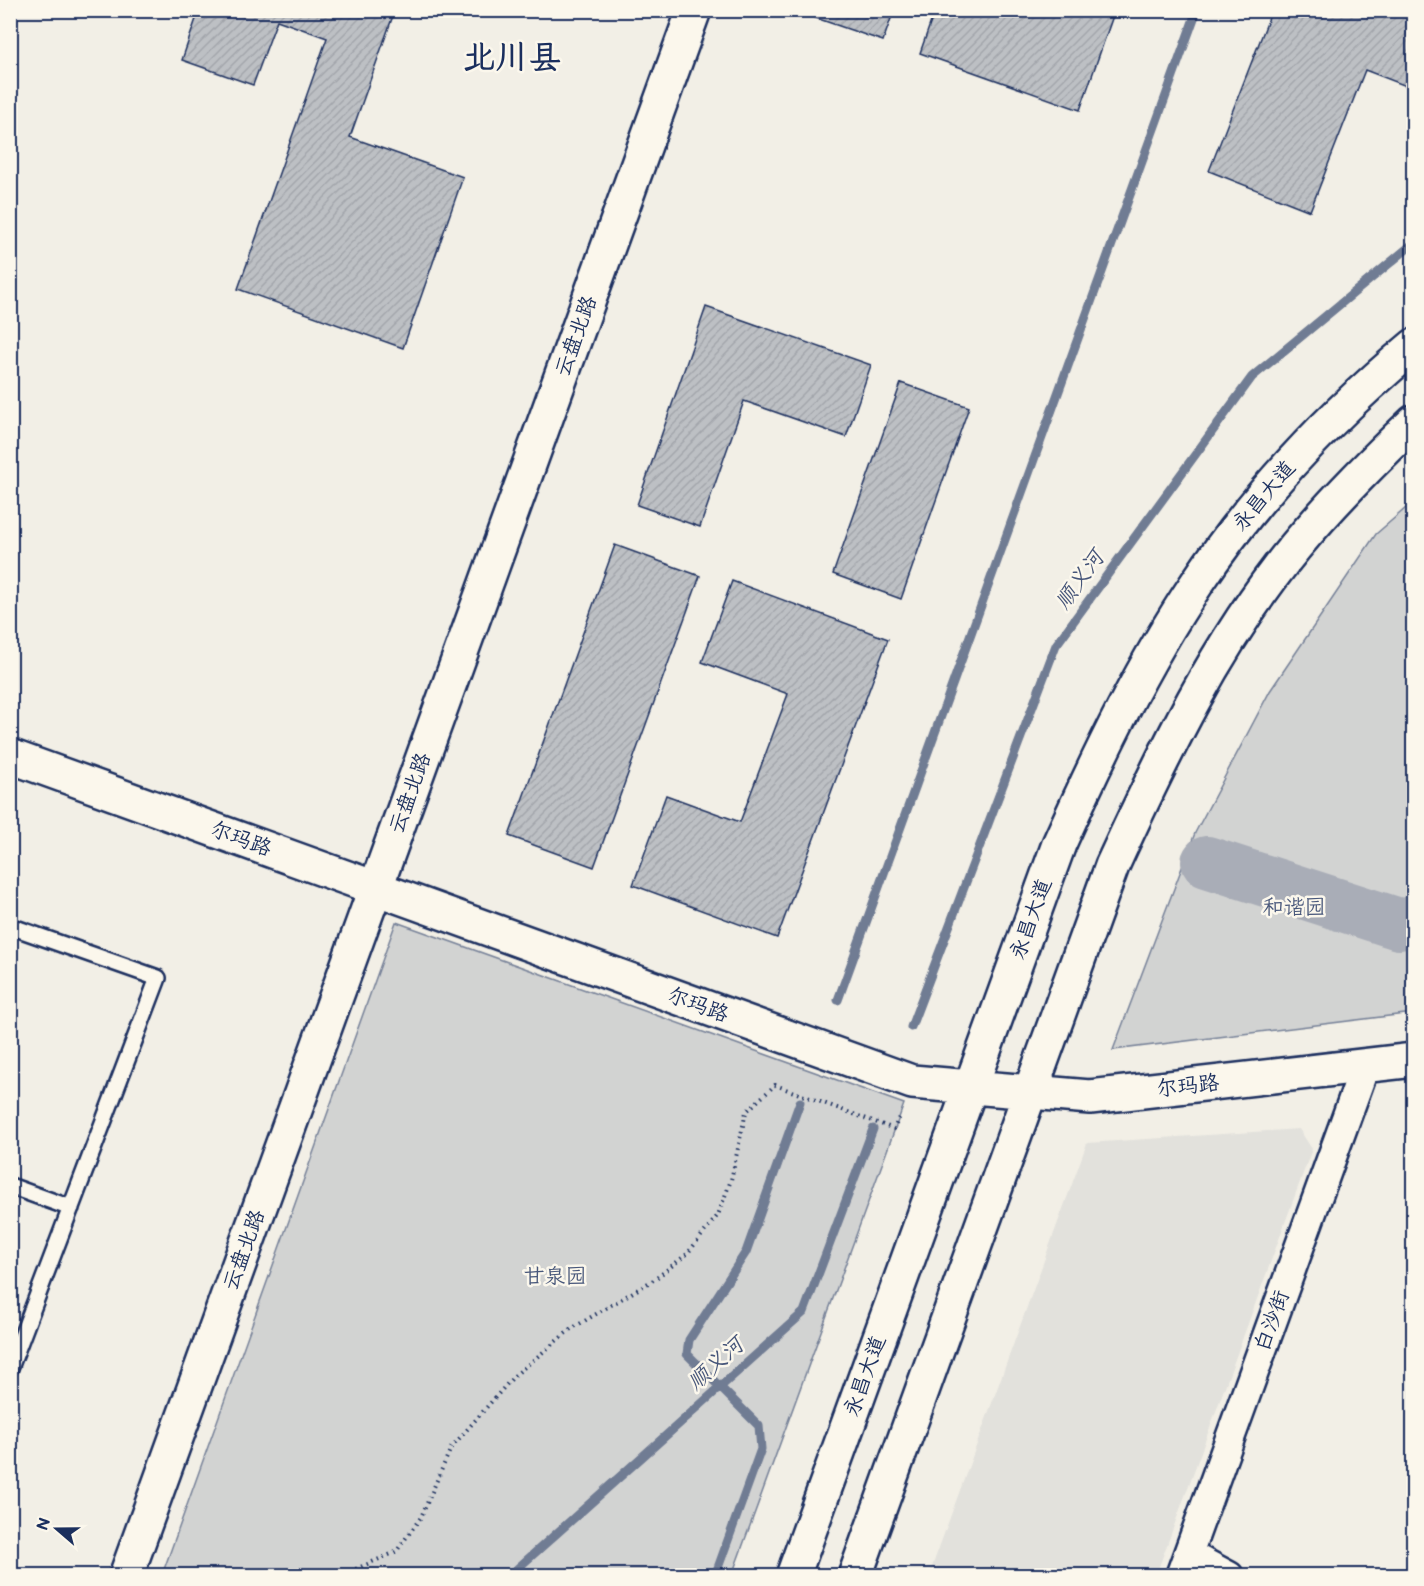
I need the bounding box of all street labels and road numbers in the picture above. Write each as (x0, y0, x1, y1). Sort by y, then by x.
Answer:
street label: 云盘北路 (550, 292, 602, 380)
street label: 永昌大道 (1227, 456, 1301, 536)
street label: 云盘北路 (384, 749, 436, 837)
street label: 尔玛路 (207, 816, 275, 862)
street label: 永昌大道 (1005, 875, 1057, 963)
street label: 尔玛路 (664, 982, 732, 1028)
street label: 尔玛路 (1155, 1070, 1221, 1102)
street label: 云盘北路 (218, 1206, 270, 1294)
street label: 白沙街 (1249, 1287, 1295, 1355)
street label: 永昌大道 (839, 1332, 891, 1420)

